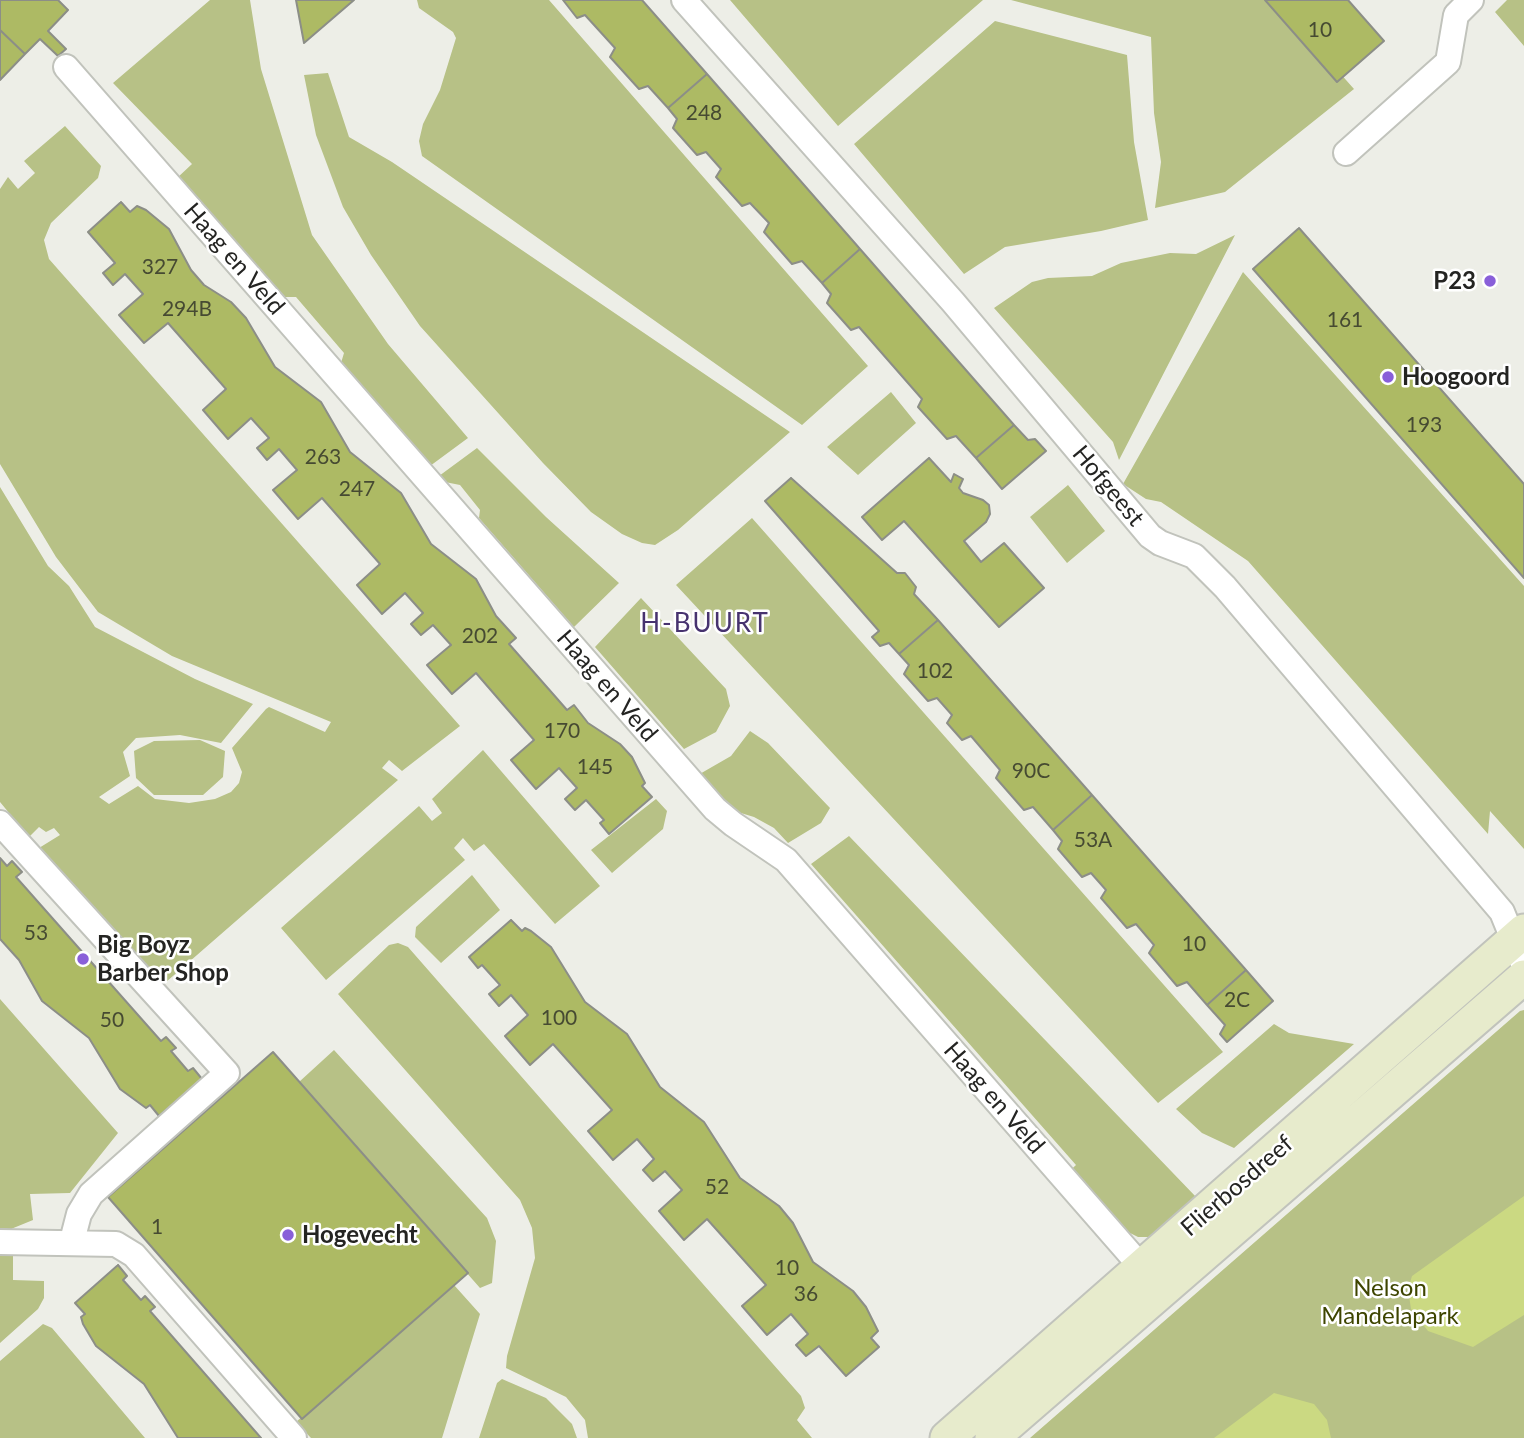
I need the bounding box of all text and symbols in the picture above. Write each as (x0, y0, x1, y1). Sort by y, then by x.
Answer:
house number: 10 (1308, 17, 1332, 43)
house number: 248 (686, 100, 722, 126)
street label: Haag en Veld (178, 197, 290, 321)
house number: 327 (142, 254, 178, 280)
place label: P23 (1433, 267, 1476, 295)
marker: P23 (1482, 273, 1498, 289)
house number: 294B (162, 296, 212, 322)
house number: 161 (1327, 307, 1363, 333)
place label: Hoogoord (1402, 363, 1510, 391)
marker: Hoogoord (1380, 369, 1396, 385)
house number: 193 (1406, 412, 1442, 438)
street label: Hofgeest (1066, 440, 1150, 532)
house number: 263 (305, 444, 341, 470)
house number: 247 (339, 476, 375, 502)
district label: H-BUURT (641, 608, 769, 640)
house number: 202 (462, 623, 498, 649)
street label: Haag en Veld (551, 624, 663, 748)
house number: 102 (917, 658, 953, 684)
house number: 170 (544, 718, 580, 744)
house number: 145 (577, 754, 613, 780)
house number: 90C (1012, 758, 1050, 784)
house number: 53A (1074, 827, 1112, 853)
house number: 53 (24, 920, 48, 946)
place label: Big Boyz Barber Shop (97, 931, 229, 987)
house number: 10 (1182, 931, 1206, 957)
marker: Big Boyz Barber Shop (75, 951, 91, 967)
house number: 2C (1224, 987, 1250, 1013)
house number: 100 (541, 1005, 577, 1031)
house number: 50 (100, 1007, 124, 1033)
street label: Haag en Veld (938, 1036, 1050, 1160)
street label: Flierbosdreef (1175, 1130, 1299, 1242)
house number: 52 (705, 1174, 729, 1200)
house number: 1 (151, 1214, 163, 1240)
place label: Hogevecht (302, 1221, 418, 1249)
marker: Hogevecht (280, 1227, 296, 1243)
house number: 10 (775, 1255, 799, 1281)
park label: Nelson Mandelapark (1321, 1274, 1459, 1330)
house number: 36 (794, 1281, 818, 1307)

